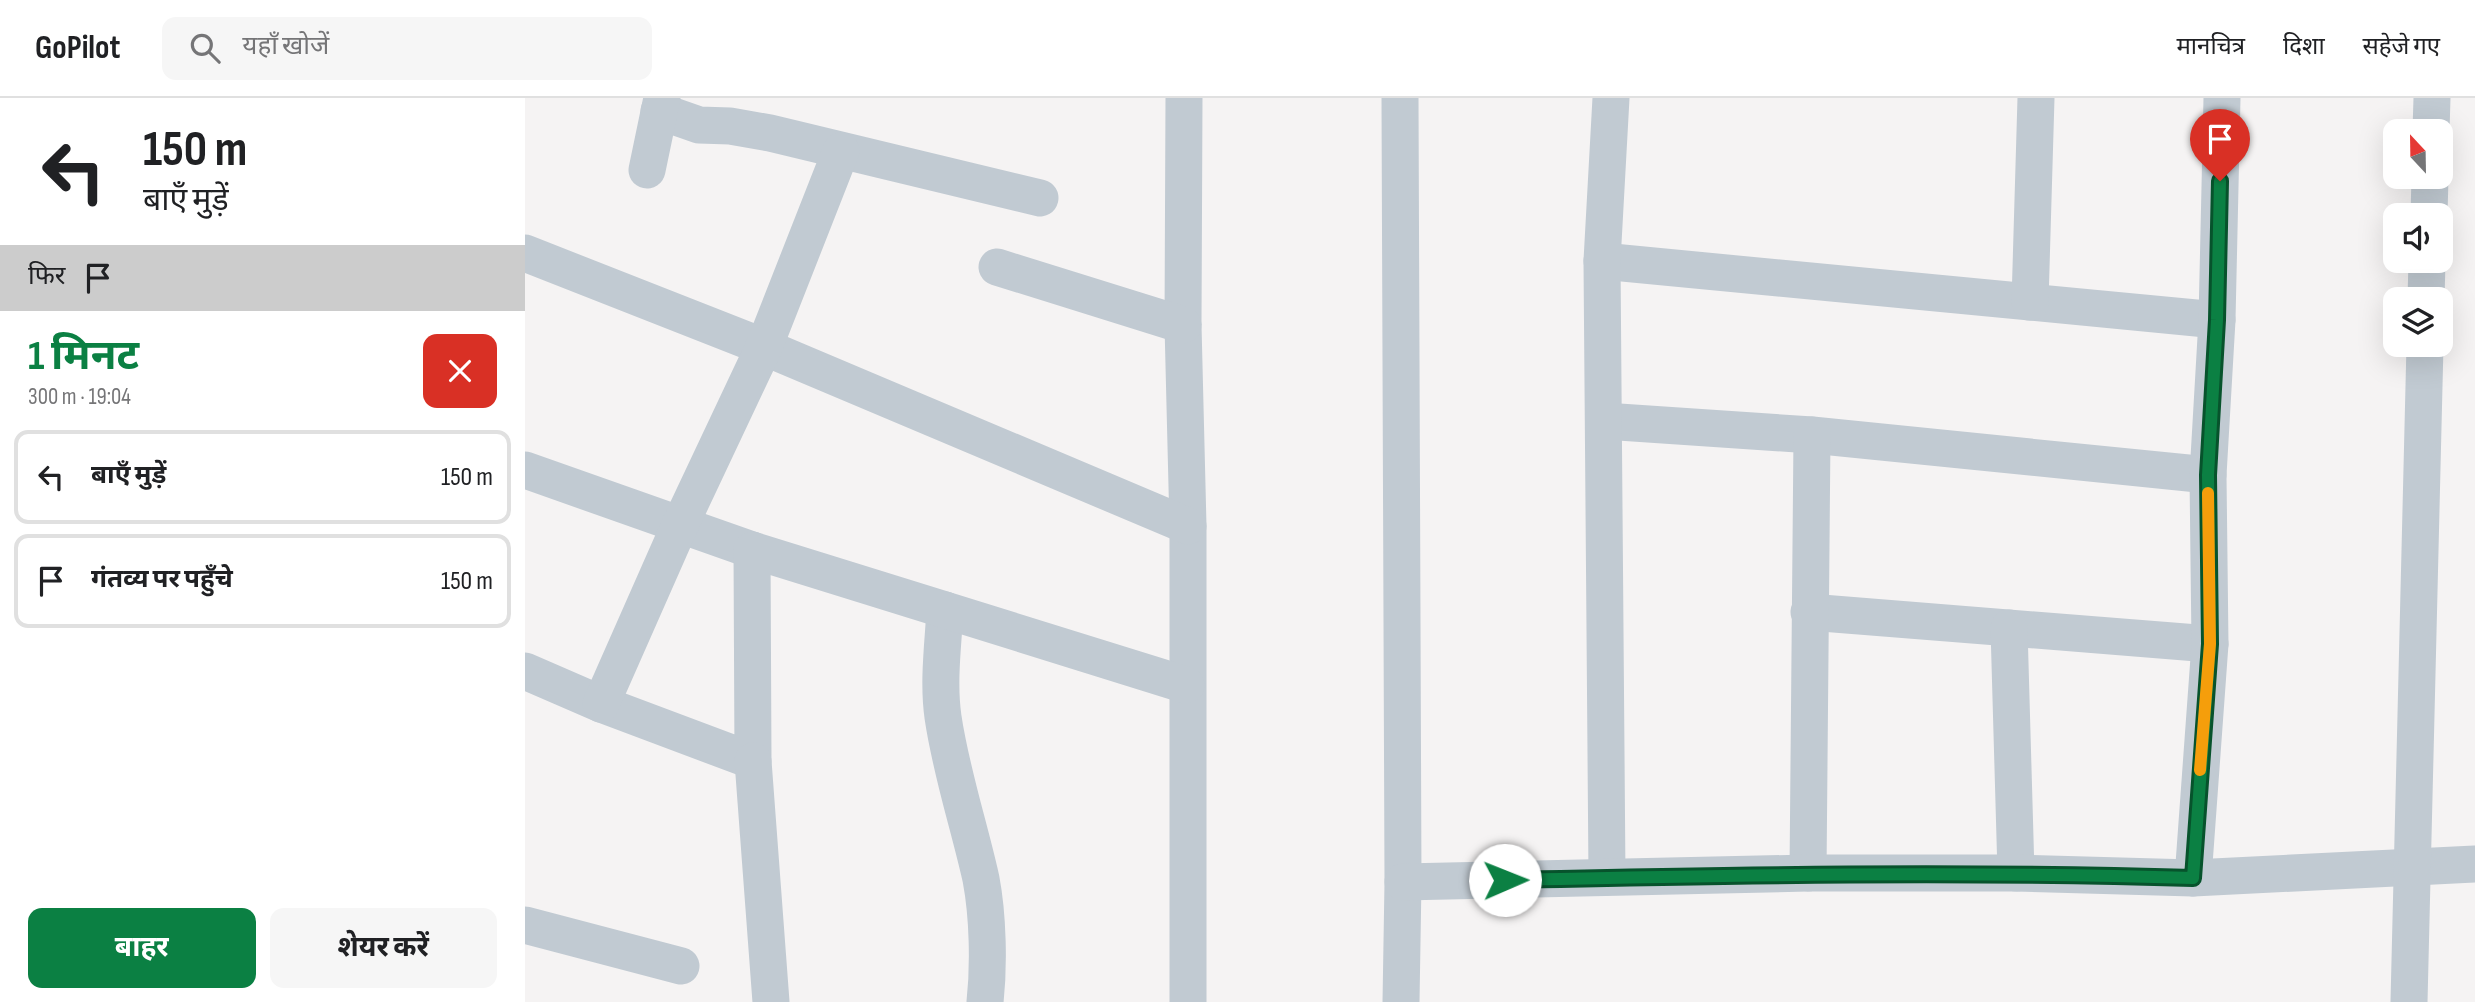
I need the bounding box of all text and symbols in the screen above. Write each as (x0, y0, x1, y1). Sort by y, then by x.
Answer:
search box (162, 17, 652, 80)
text: GoPilot (35, 28, 120, 68)
icon: search (186, 29, 224, 67)
text: यहाँ खोजें (242, 31, 329, 62)
text: मानचित्र (2177, 32, 2245, 61)
text: दिशा (2283, 32, 2325, 61)
text: सहेजे गए (2363, 32, 2440, 61)
pin (2190, 109, 2250, 181)
north arrow (2383, 119, 2453, 189)
map controls (2383, 119, 2453, 357)
icon: arrive (2201, 120, 2239, 158)
text: 150 m (143, 121, 247, 180)
icon: left (28, 126, 119, 217)
text: बाएँ मुड़ें (143, 181, 229, 220)
button: sound (2383, 203, 2453, 273)
icon: arrive (79, 259, 117, 297)
text: फिर (28, 261, 65, 292)
button: layers (2383, 287, 2453, 357)
text: 1 मिनट (28, 331, 139, 382)
button: close (423, 334, 497, 408)
text: 300 m · 19:04 (28, 383, 131, 411)
icon: left (32, 458, 70, 496)
text: बाएँ मुड़ें (91, 460, 166, 491)
text: 150 m (441, 462, 493, 493)
icon: arrive (32, 562, 70, 600)
text: गंतव्य पर पहुँचे (91, 564, 233, 595)
text: 150 m (441, 566, 493, 597)
position arrow (1468, 843, 1542, 917)
button: बाहर (28, 908, 256, 988)
button: शेयर करें (270, 908, 497, 988)

